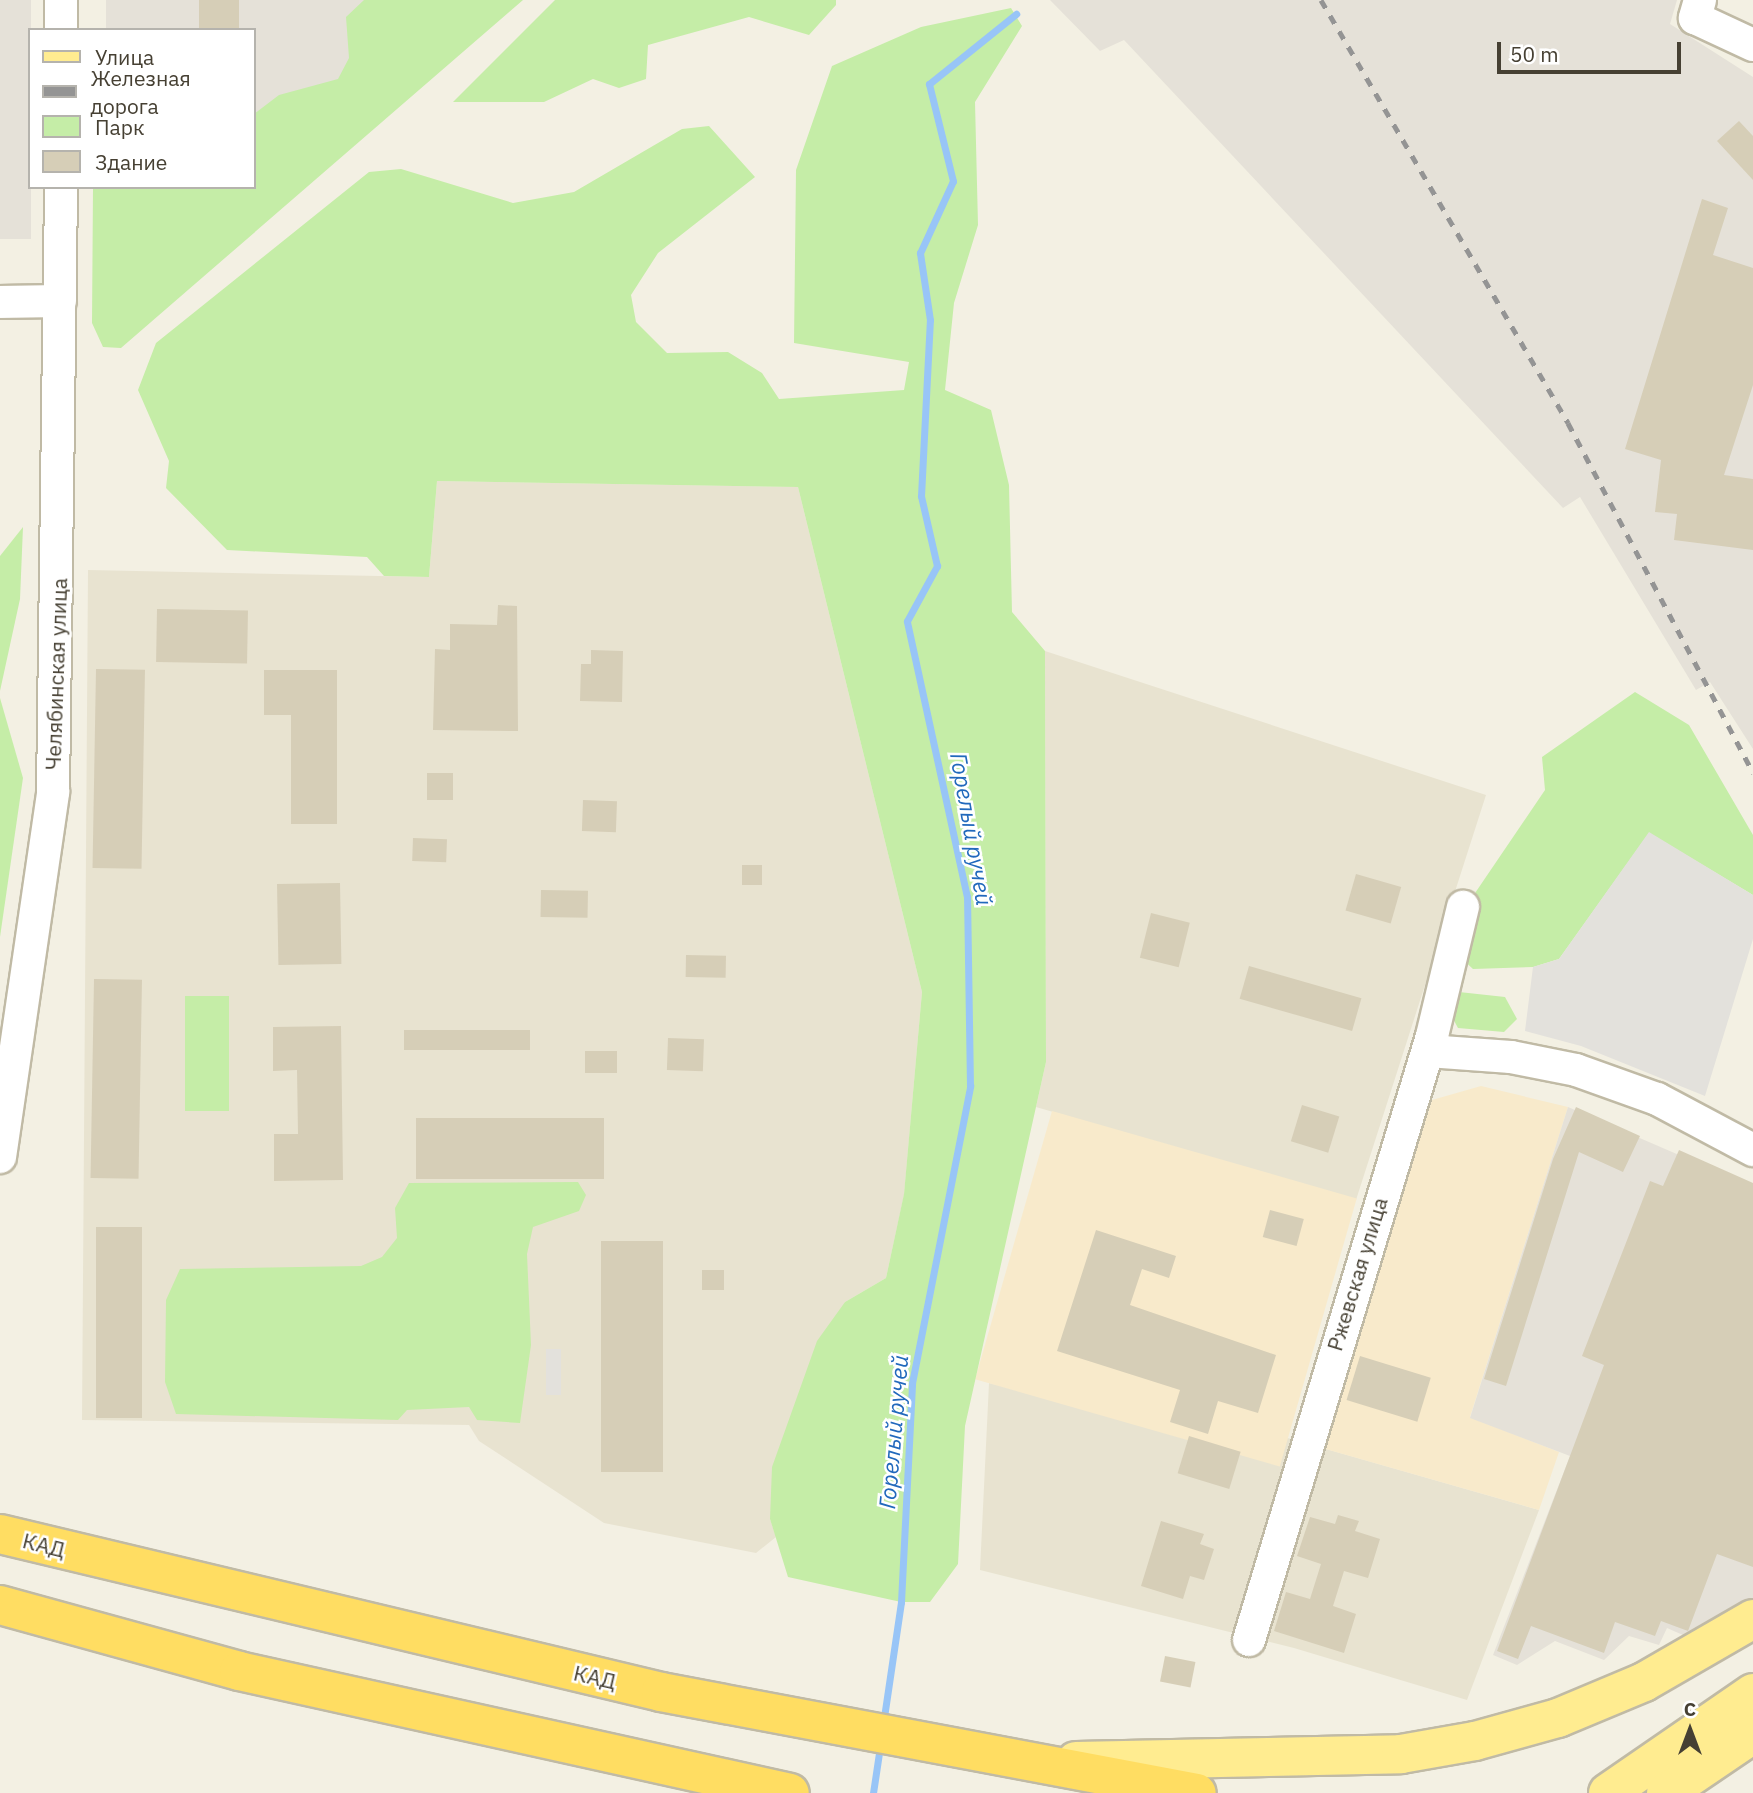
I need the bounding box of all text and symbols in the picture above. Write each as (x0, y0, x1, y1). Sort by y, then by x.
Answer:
legend (28, 28, 256, 189)
scale bar (1501, 28, 1685, 72)
text: 50 m (1510, 40, 1559, 68)
text: Улица (95, 43, 154, 71)
text: Железная дорога (91, 64, 191, 120)
text: Парк (95, 113, 145, 141)
text: Здание (95, 148, 167, 176)
street label: Челябинская улица (40, 578, 72, 770)
water label: Горелый ручей (945, 750, 999, 908)
street label: Ржевская улица (1322, 1194, 1392, 1354)
water label: Горелый ручей (873, 1354, 913, 1510)
street label: КАД (20, 1528, 68, 1562)
street label: КАД (571, 1660, 619, 1694)
north arrow (1655, 1695, 1725, 1765)
text: С (1684, 1697, 1696, 1721)

